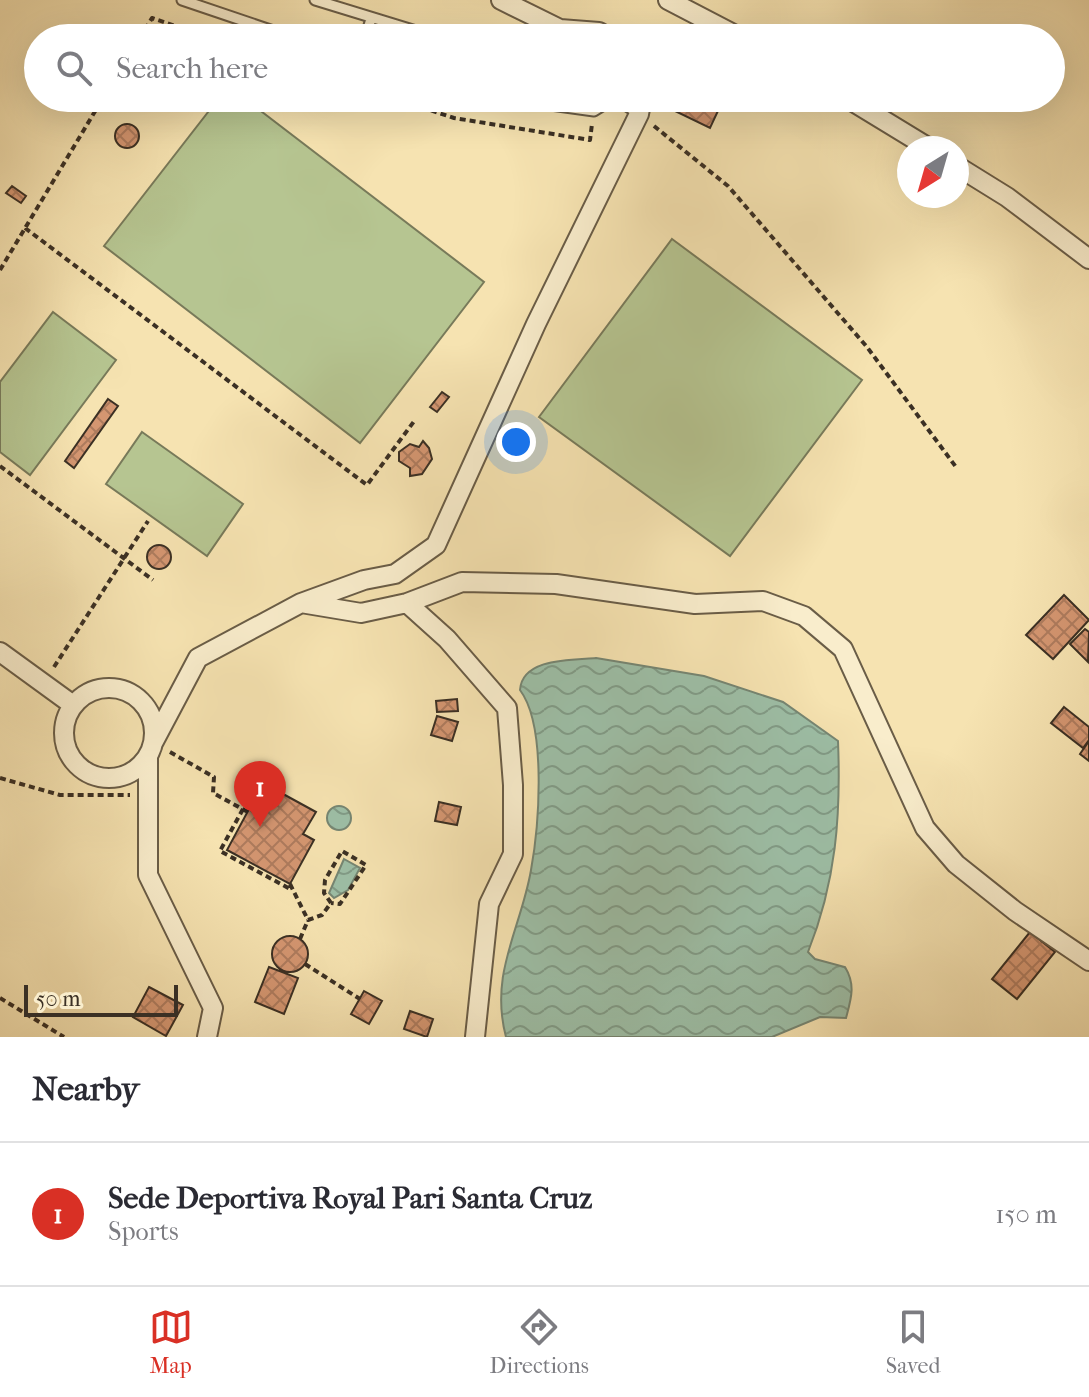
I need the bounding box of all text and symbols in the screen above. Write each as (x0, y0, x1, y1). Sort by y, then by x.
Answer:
search box (24, 24, 1065, 112)
icon: search (52, 46, 96, 90)
text: Search here (116, 51, 268, 86)
north arrow (897, 136, 969, 208)
your location (496, 422, 536, 462)
pin: 1 (234, 761, 286, 827)
scale bar (24, 981, 178, 1017)
text: 50 m (36, 986, 81, 1012)
text: Nearby (32, 1069, 139, 1109)
text: Sede Deportiva Royal Pari Santa Cruz (108, 1181, 592, 1216)
text: 1 (53, 1199, 63, 1230)
text: 150 m (995, 1199, 1057, 1230)
text: Sports (108, 1216, 179, 1247)
tab: Map (149, 1305, 193, 1379)
tab: Directions (490, 1305, 589, 1379)
tab: Saved (886, 1305, 940, 1379)

